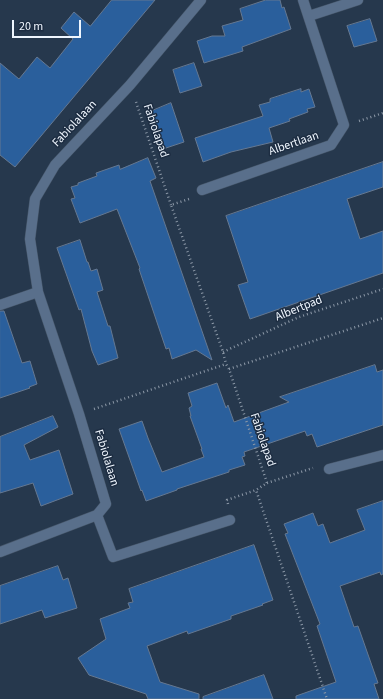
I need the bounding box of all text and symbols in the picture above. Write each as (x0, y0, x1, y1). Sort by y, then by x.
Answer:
scale bar (14, 12, 83, 38)
text: 20 m (19, 18, 43, 35)
street label: Fabiolalaan (50, 98, 100, 150)
street label: Fabiolapad (139, 102, 171, 160)
street label: Albertlaan (267, 129, 321, 159)
street label: Albertpad (273, 293, 325, 325)
street label: Fabiolapad (246, 411, 278, 469)
street label: Fabiolalaan (91, 428, 121, 488)

